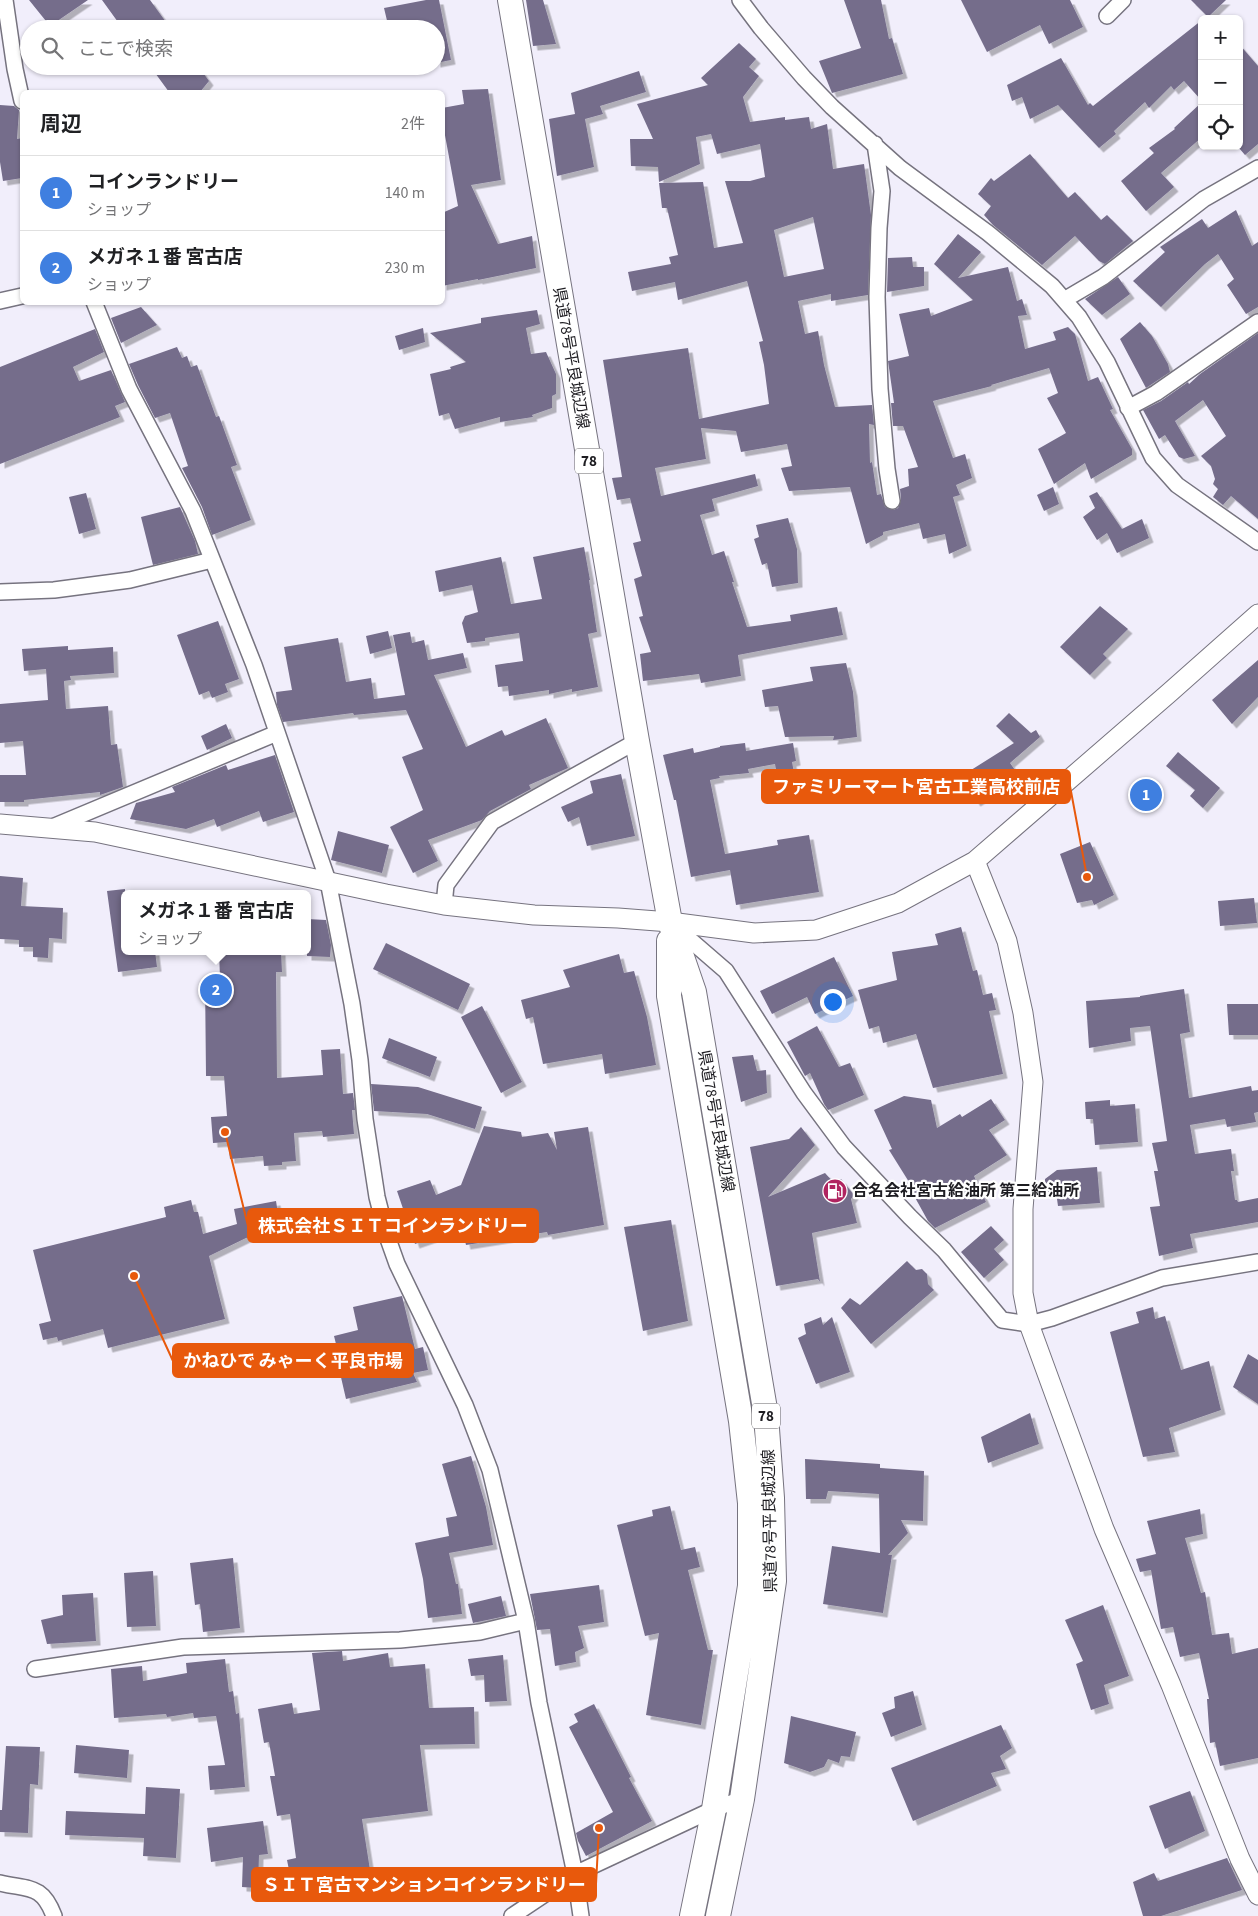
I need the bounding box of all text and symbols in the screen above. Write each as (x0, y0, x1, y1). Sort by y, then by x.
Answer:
map controls (1198, 15, 1243, 150)
button: + (1198, 15, 1243, 60)
search box (20, 20, 445, 75)
icon: search (38, 34, 66, 62)
text: ここで検索 (78, 36, 173, 63)
button: − (1198, 60, 1243, 105)
button: locate (1198, 105, 1243, 150)
text: 周辺 (40, 109, 82, 139)
text: 2件 (401, 113, 425, 135)
text: コインランドリー (87, 169, 239, 196)
text: 1 (52, 182, 60, 204)
text: 140 m (385, 182, 425, 204)
text: ショップ (87, 199, 151, 221)
text: メガネ１番 宮古店 (87, 244, 243, 271)
text: 2 (52, 257, 60, 279)
text: 230 m (385, 257, 425, 279)
text: ショップ (87, 274, 151, 296)
street label: 県道78号平良城辺線 (548, 285, 594, 431)
road number: 78 (575, 448, 603, 474)
callout: ファミリーマート宮古工業高校前店 (762, 770, 1070, 803)
text: ファミリーマート宮古工業高校前店 (772, 775, 1060, 800)
pin: 1 (1130, 776, 1162, 814)
popup (121, 890, 311, 955)
text: メガネ１番 宮古店 (138, 898, 294, 925)
text: ショップ (138, 928, 202, 950)
pin: 2 (200, 971, 232, 1009)
your location (820, 989, 846, 1015)
street label: 県道78号平良城辺線 (693, 1048, 739, 1194)
fuel station icon: 合名会社宮古給油所 第三給油所 (822, 1178, 848, 1204)
place label: 合名会社宮古給油所 第三給油所 (852, 1180, 1079, 1202)
callout: 株式会社ＳＩＴコインランドリー (248, 1209, 538, 1242)
text: 株式会社ＳＩＴコインランドリー (258, 1214, 528, 1239)
callout: かねひで みゃーく平良市場 (173, 1344, 413, 1377)
text: かねひで みゃーく平良市場 (183, 1349, 403, 1374)
road number: 78 (752, 1404, 780, 1428)
street label: 県道78号平良城辺線 (758, 1449, 782, 1593)
callout: ＳＩＴ宮古マンションコインランドリー (252, 1868, 596, 1901)
text: ＳＩＴ宮古マンションコインランドリー (262, 1873, 586, 1898)

